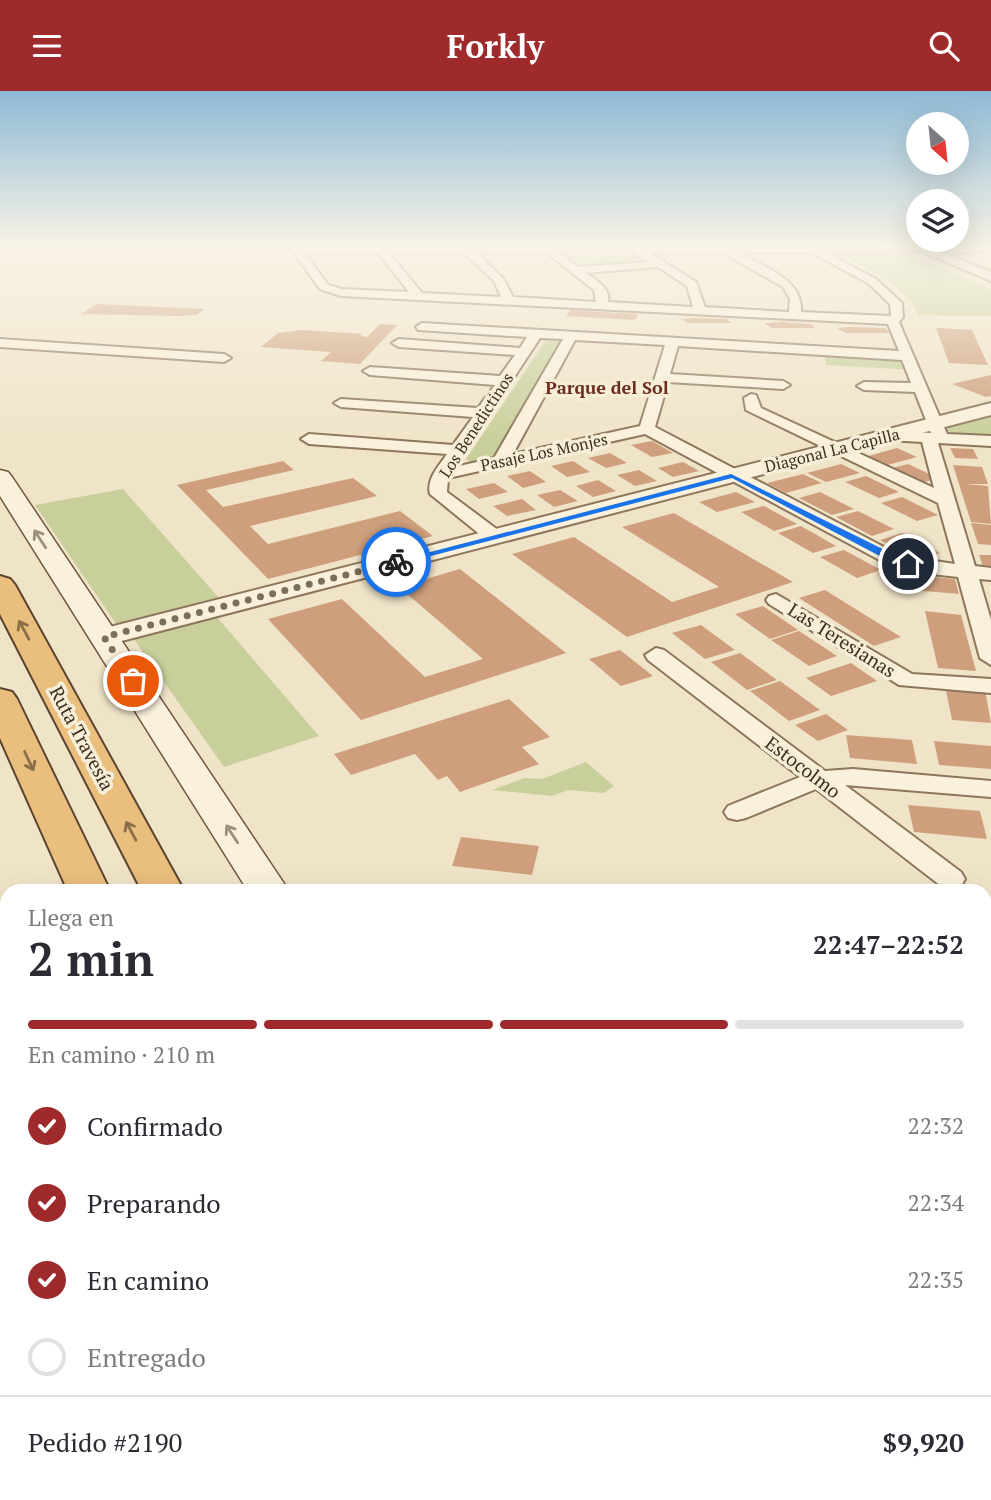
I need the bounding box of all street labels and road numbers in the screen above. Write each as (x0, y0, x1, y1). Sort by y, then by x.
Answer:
street label: Los Benedictinos (434, 368, 518, 482)
street label: Diagonal La Capilla (762, 423, 902, 477)
street label: Pasaje Los Monjes (478, 428, 610, 476)
street label: Las Teresianas (784, 597, 901, 683)
street label: Ruta Travesía (44, 681, 121, 795)
street label: Estocolmo (760, 730, 846, 803)

